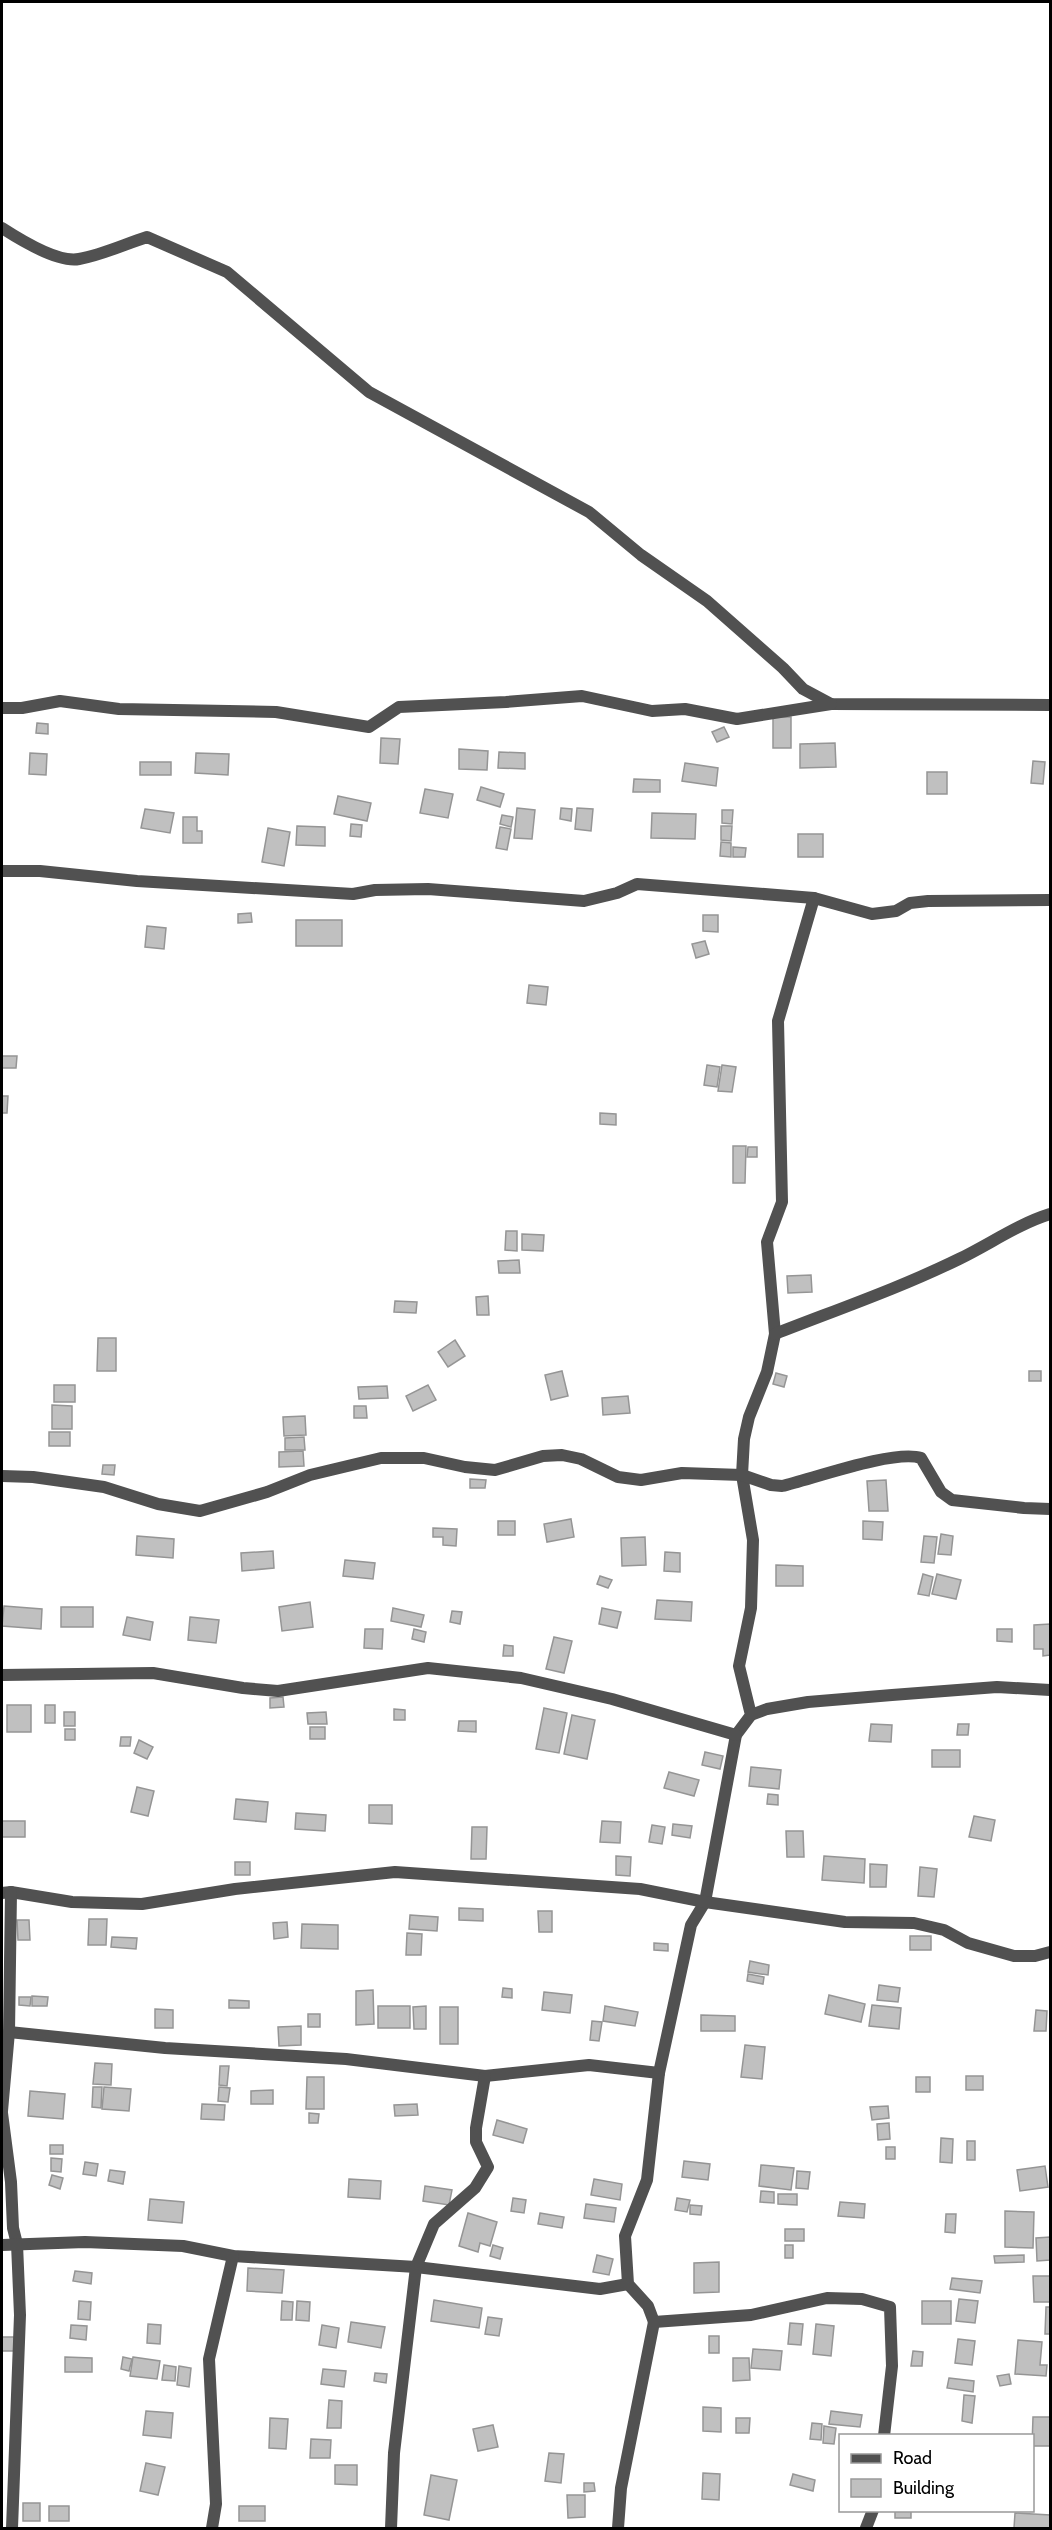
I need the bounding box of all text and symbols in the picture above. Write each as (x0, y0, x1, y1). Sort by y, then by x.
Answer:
legend (839, 2434, 1034, 2512)
text: Road (893, 2447, 932, 2469)
text: Building (893, 2477, 955, 2499)

